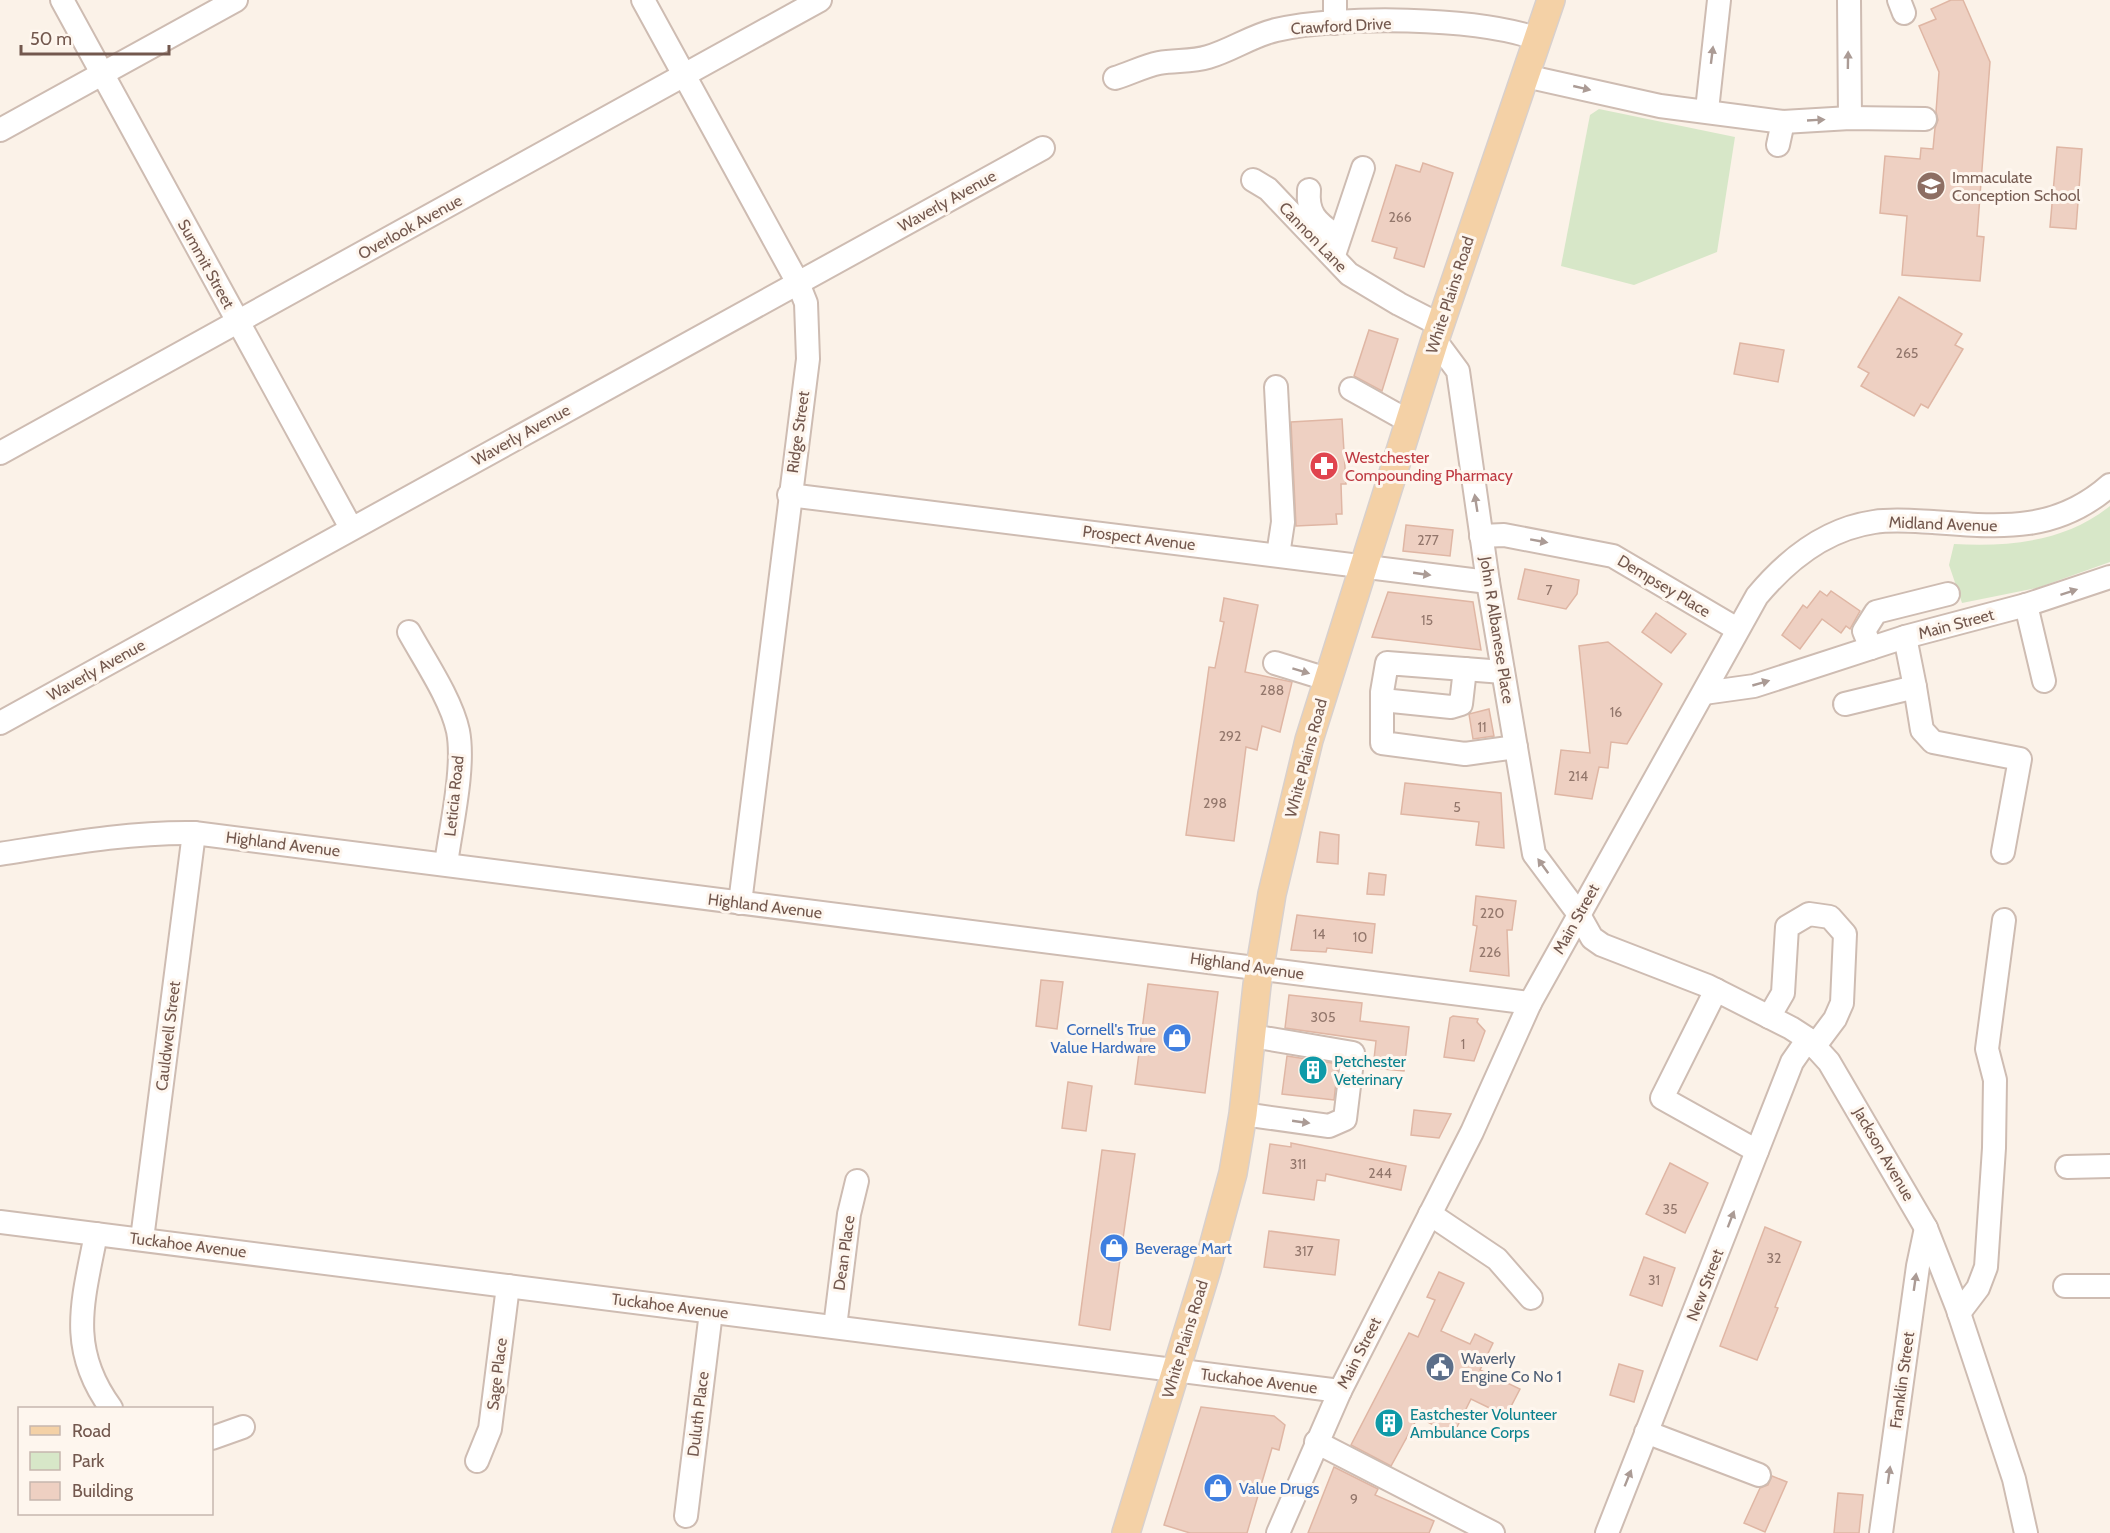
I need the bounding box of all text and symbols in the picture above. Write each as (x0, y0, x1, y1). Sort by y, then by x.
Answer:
street label: Crawford Drive (1290, 14, 1392, 38)
scale bar (21, 18, 170, 56)
text: 50 m (30, 28, 72, 50)
one-way arrow (1708, 46, 1717, 65)
one-way arrow (1844, 50, 1853, 69)
one-way arrow (1573, 84, 1591, 94)
one-way arrow (1806, 115, 1825, 124)
street label: Waverly Avenue (895, 166, 999, 236)
place label: Immaculate Conception School (1952, 168, 2081, 205)
school or university icon: Immaculate Conception School (1915, 170, 1947, 202)
street label: Overlook Avenue (355, 191, 465, 263)
street label: Cannon Lane (1275, 198, 1351, 276)
house number: 266 (1388, 208, 1412, 226)
street label: Summit Street (174, 216, 239, 313)
street label: White Plains Road (1422, 234, 1478, 356)
house number: 265 (1896, 344, 1918, 362)
street label: Ridge Street (783, 389, 813, 474)
street label: Waverly Avenue (469, 400, 573, 470)
place label: Westchester Compounding Pharmacy (1345, 448, 1513, 485)
pharmacy icon: Westchester Compounding Pharmacy (1308, 450, 1340, 482)
one-way arrow (1472, 494, 1481, 513)
street label: Midland Avenue (1888, 513, 1998, 535)
street label: Prospect Avenue (1082, 522, 1196, 554)
house number: 277 (1417, 531, 1439, 549)
one-way arrow (1530, 537, 1549, 546)
street label: Dempsey Place (1614, 551, 1714, 621)
street label: John R Albanese Place (1476, 554, 1518, 705)
one-way arrow (1412, 569, 1431, 578)
house number: 7 (1545, 581, 1553, 599)
one-way arrow (2060, 586, 2078, 596)
street label: Main Street (1916, 605, 1997, 643)
house number: 15 (1421, 611, 1433, 629)
street label: Waverly Avenue (44, 635, 148, 705)
one-way arrow (1292, 667, 1310, 676)
one-way arrow (1753, 678, 1771, 687)
house number: 288 (1260, 681, 1284, 699)
street label: White Plains Road (1281, 697, 1331, 819)
house number: 16 (1610, 703, 1622, 721)
house number: 11 (1477, 718, 1487, 736)
house number: 292 (1219, 727, 1241, 745)
street label: Leticia Road (440, 754, 468, 838)
house number: 214 (1568, 767, 1588, 785)
house number: 298 (1203, 794, 1227, 812)
house number: 5 (1453, 798, 1461, 816)
street label: Highland Avenue (225, 828, 341, 860)
one-way arrow (1537, 859, 1549, 875)
street label: Main Street (1549, 880, 1603, 958)
street label: Highland Avenue (707, 890, 823, 922)
house number: 220 (1480, 904, 1504, 922)
house number: 14 (1313, 925, 1325, 943)
house number: 10 (1353, 928, 1367, 946)
house number: 226 (1479, 943, 1501, 961)
street label: Highland Avenue (1189, 949, 1305, 983)
street label: Cauldwell Street (152, 979, 184, 1092)
house number: 305 (1311, 1008, 1335, 1026)
place label: Cornell's True Value Hardware (1050, 1020, 1156, 1057)
shop icon: Cornell's True Value Hardware (1161, 1022, 1193, 1054)
house number: 1 (1461, 1035, 1465, 1053)
place label: Petchester Veterinary (1334, 1052, 1407, 1089)
building icon: Petchester Veterinary (1297, 1054, 1329, 1086)
street label: Jackson Avenue (1849, 1103, 1918, 1204)
one-way arrow (1292, 1117, 1311, 1126)
house number: 311 (1290, 1155, 1306, 1173)
house number: 244 (1368, 1164, 1392, 1182)
house number: 35 (1662, 1200, 1678, 1218)
one-way arrow (1726, 1210, 1736, 1228)
street label: Dean Place (829, 1214, 859, 1292)
street label: Tuckahoe Avenue (128, 1228, 248, 1262)
shop icon: Beverage Mart (1098, 1232, 1130, 1264)
place label: Beverage Mart (1135, 1239, 1233, 1258)
house number: 317 (1294, 1242, 1314, 1260)
street label: New Street (1683, 1246, 1728, 1324)
house number: 32 (1767, 1249, 1781, 1267)
house number: 31 (1648, 1271, 1660, 1289)
one-way arrow (1911, 1272, 1920, 1291)
street label: White Plains Road (1158, 1278, 1212, 1400)
street label: Tuckahoe Avenue (610, 1289, 730, 1323)
street label: Main Street (1333, 1314, 1385, 1392)
street label: Franklin Street (1886, 1330, 1918, 1429)
street label: Sage Place (483, 1337, 511, 1411)
place label: Waverly Engine Co No 1 (1461, 1349, 1562, 1386)
public building icon: Waverly Engine Co No 1 (1424, 1351, 1456, 1383)
street label: Tuckahoe Avenue (1199, 1364, 1319, 1398)
street label: Duluth Place (683, 1370, 713, 1458)
place label: Eastchester Volunteer Ambulance Corps (1410, 1405, 1558, 1442)
legend (18, 1407, 213, 1515)
building icon: Eastchester Volunteer Ambulance Corps (1373, 1407, 1405, 1439)
text: Road (72, 1420, 111, 1442)
text: Park (72, 1450, 105, 1472)
one-way arrow (1884, 1465, 1893, 1484)
one-way arrow (1623, 1469, 1633, 1487)
shop icon: Value Drugs (1202, 1472, 1234, 1504)
place label: Value Drugs (1239, 1479, 1320, 1498)
text: Building (72, 1480, 134, 1502)
house number: 9 (1350, 1490, 1358, 1508)

